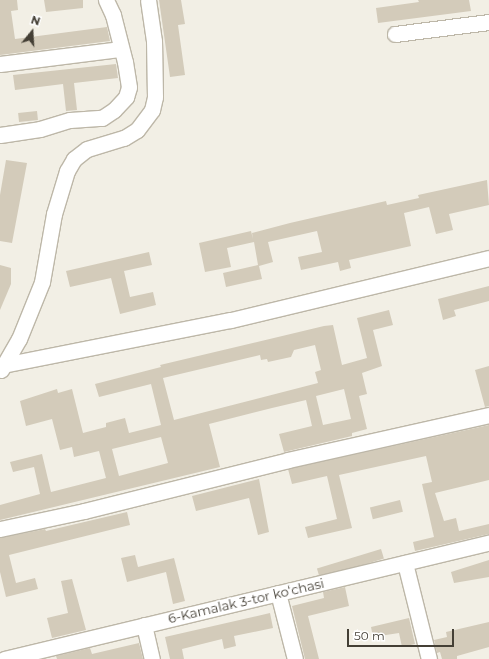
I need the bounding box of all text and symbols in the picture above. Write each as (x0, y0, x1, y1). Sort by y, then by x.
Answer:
north arrow (12, 12, 52, 52)
text: N (29, 13, 42, 29)
street label: 6-Kamalak 3-tor koʻchasi (166, 575, 326, 627)
scale bar (349, 621, 456, 647)
text: 50 m (354, 628, 385, 643)

